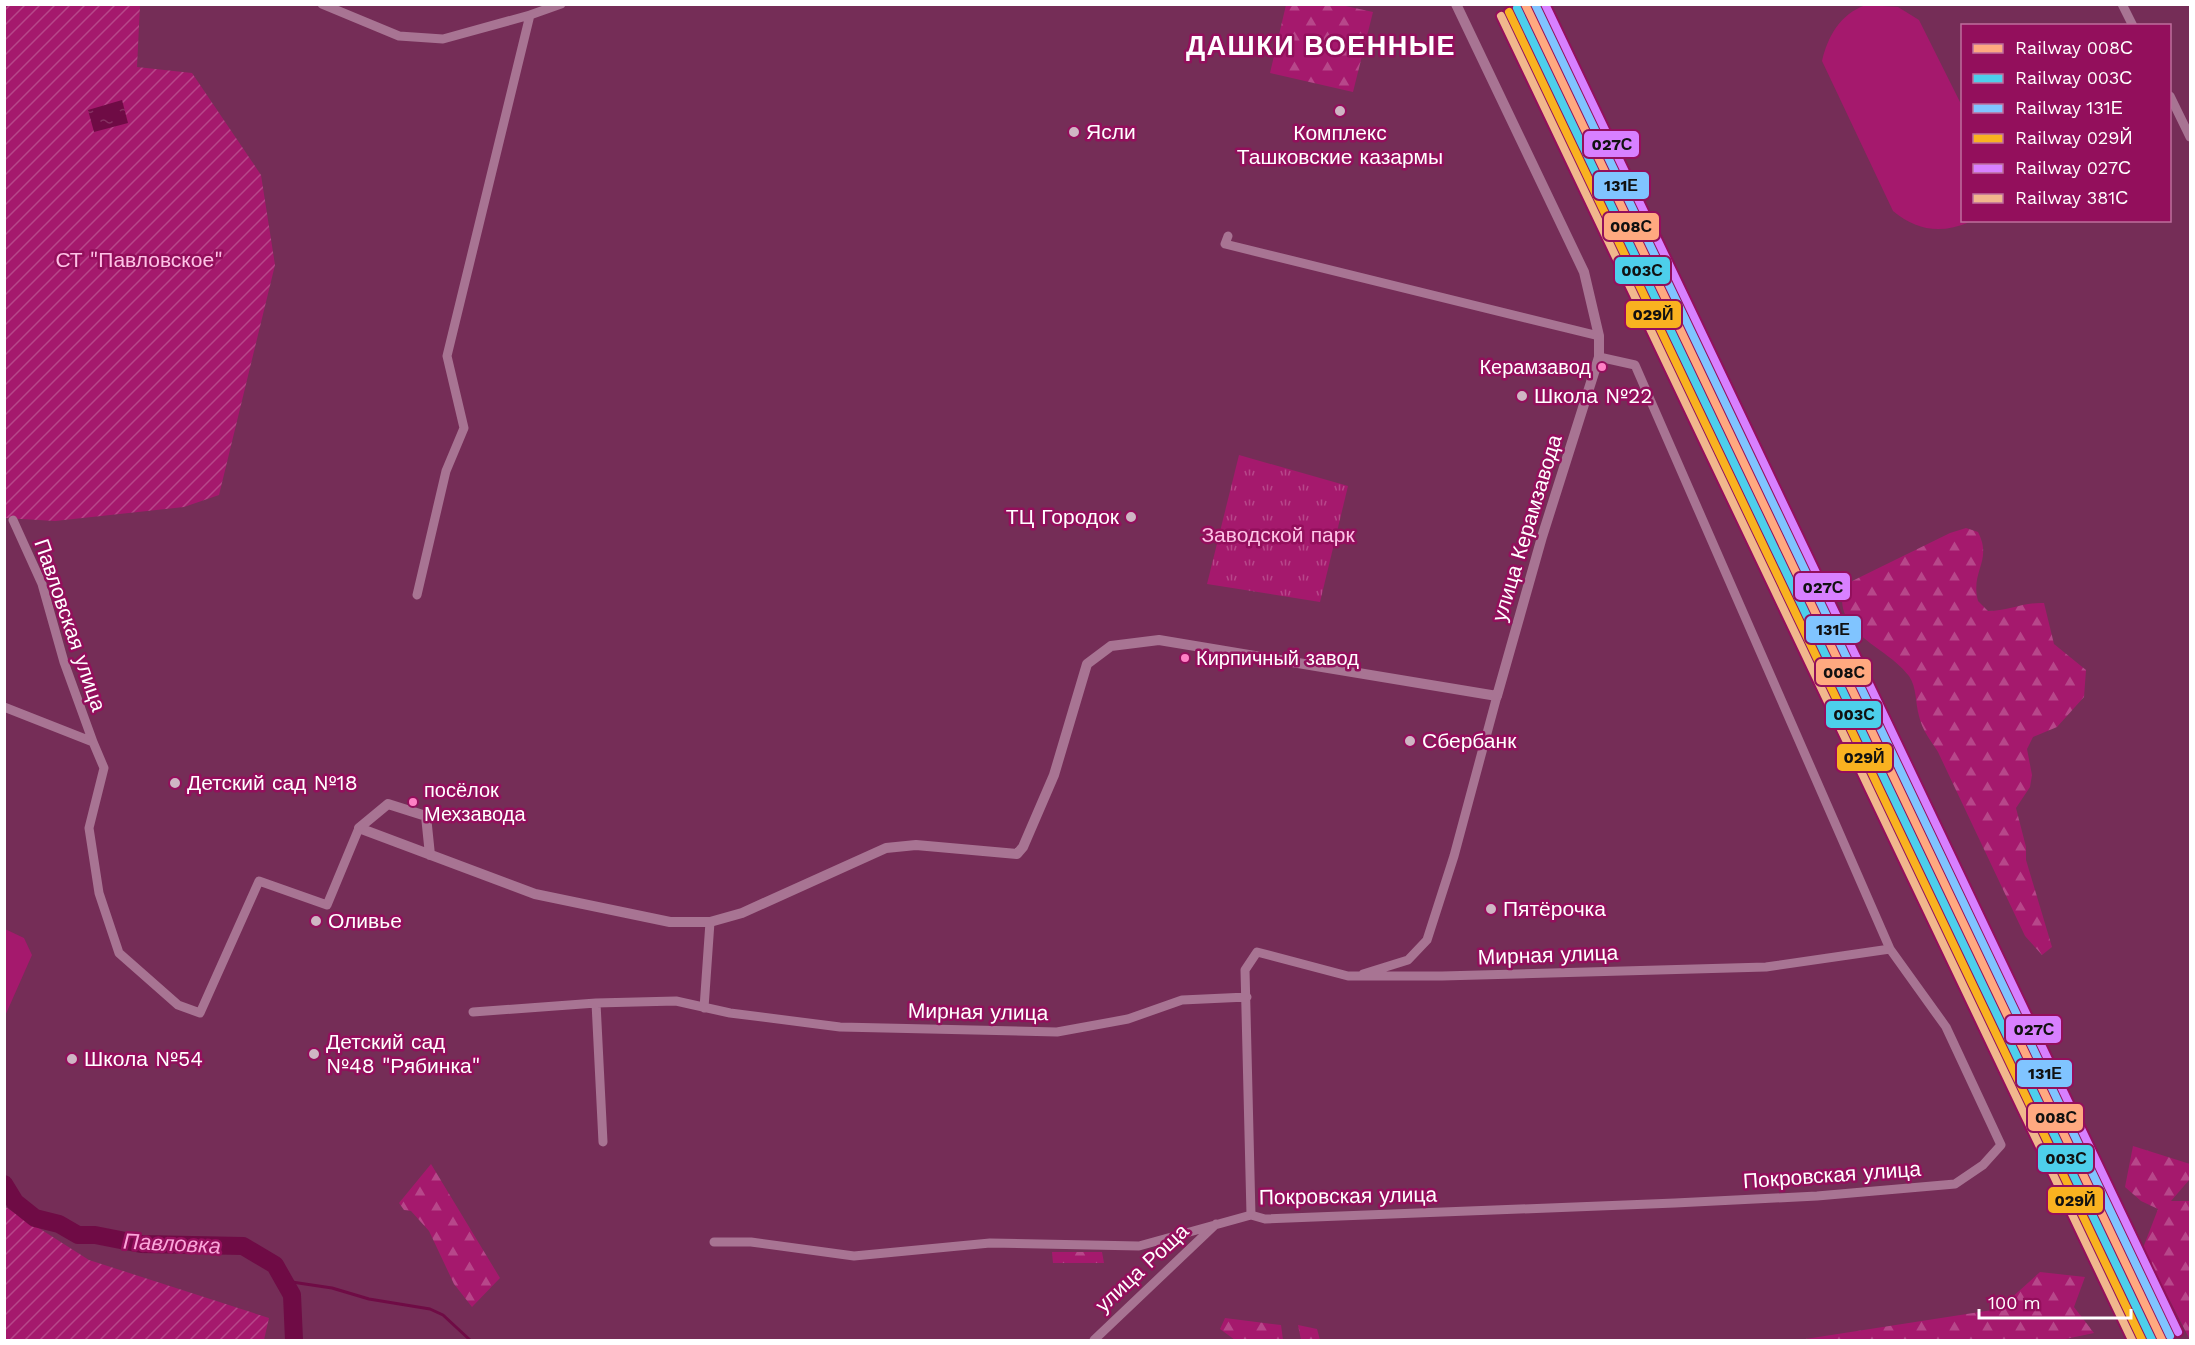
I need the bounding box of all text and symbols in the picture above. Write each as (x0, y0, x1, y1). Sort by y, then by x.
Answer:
legend (1961, 24, 2171, 222)
district label: ДАШКИ ВОЕННЫЕ (1186, 30, 1456, 62)
text: Railway 008С (2015, 37, 2133, 58)
text: Railway 003С (2015, 67, 2132, 88)
text: Railway 131Е (2015, 97, 2123, 118)
marker: Комплекс Ташковские казармы (1333, 104, 1347, 118)
place label: Ясли (1086, 119, 1136, 144)
place label: Комплекс Ташковские казармы (1237, 120, 1443, 169)
marker: Ясли (1067, 125, 1081, 139)
text: Railway 029Й (2015, 127, 2132, 148)
line badge: 027С (1583, 130, 1640, 158)
text: 027С (1592, 135, 1633, 154)
text: Railway 027С (2015, 157, 2131, 178)
line badge: 131Е (1593, 171, 1650, 200)
text: 131Е (1604, 176, 1638, 195)
text: Railway 381С (2015, 187, 2128, 208)
line badge: 008С (1603, 212, 1660, 241)
text: 008С (1610, 217, 1653, 236)
park label: СТ "Павловское" (55, 247, 223, 272)
line badge: 003С (1614, 256, 1671, 285)
text: 003С (1621, 261, 1663, 280)
line badge: 029Й (1625, 300, 1682, 329)
text: 029Й (1632, 305, 1674, 324)
place label: Керамзавод (1479, 355, 1591, 379)
marker: Керамзавод (1596, 361, 1608, 373)
place label: Школа №22 (1534, 383, 1652, 408)
marker: Школа №22 (1515, 389, 1529, 403)
street label: улица Керамзавода (1486, 431, 1567, 624)
place label: ТЦ Городок (1006, 504, 1120, 529)
marker: ТЦ Городок (1124, 510, 1138, 524)
park label: Заводской парк (1201, 522, 1355, 547)
street label: Павловская улица (29, 535, 112, 715)
line badge: 027С (1794, 572, 1851, 601)
text: 027С (1803, 578, 1844, 597)
line badge: 131Е (1805, 615, 1862, 644)
text: 131Е (1816, 620, 1850, 639)
place label: Кирпичный завод (1196, 646, 1359, 670)
marker: Кирпичный завод (1179, 652, 1191, 664)
line badge: 008С (1815, 658, 1872, 686)
text: 008С (1823, 663, 1866, 682)
line badge: 003С (1825, 700, 1882, 729)
text: 003С (1833, 705, 1875, 724)
place label: Сбербанк (1422, 728, 1517, 753)
marker: Сбербанк (1403, 734, 1417, 748)
line badge: 029Й (1836, 743, 1893, 772)
text: 029Й (1843, 748, 1885, 767)
place label: Детский сад №18 (187, 770, 358, 795)
marker: Детский сад №18 (168, 776, 182, 790)
place label: посёлок Мехзавода (424, 778, 526, 826)
marker: посёлок Мехзавода (407, 796, 419, 808)
place label: Пятёрочка (1503, 896, 1606, 921)
marker: Пятёрочка (1484, 902, 1498, 916)
place label: Оливье (328, 908, 402, 933)
marker: Оливье (309, 914, 323, 928)
street label: Мирная улица (1477, 940, 1619, 969)
street label: Мирная улица (908, 998, 1049, 1025)
line badge: 027С (2005, 1015, 2062, 1044)
text: 027С (2014, 1020, 2055, 1039)
place label: Детский сад №48 "Рябинка" (326, 1029, 480, 1078)
place label: Школа №54 (84, 1046, 203, 1071)
marker: Детский сад №48 "Рябинка" (307, 1047, 321, 1061)
marker: Школа №54 (65, 1052, 79, 1066)
line badge: 131Е (2016, 1059, 2073, 1088)
text: 131Е (2028, 1064, 2062, 1083)
line badge: 008С (2027, 1103, 2084, 1132)
text: 008С (2035, 1108, 2078, 1127)
line badge: 003С (2037, 1144, 2094, 1173)
text: 003С (2045, 1149, 2087, 1168)
street label: Покровская улица (1742, 1156, 1922, 1193)
street label: Покровская улица (1259, 1181, 1438, 1210)
line badge: 029Й (2047, 1186, 2104, 1214)
text: 029Й (2054, 1191, 2096, 1210)
street label: улица Роща (1090, 1218, 1194, 1317)
water label: Павловка (123, 1228, 221, 1259)
scale bar (1979, 1282, 2130, 1320)
text: 100 m (1988, 1292, 2041, 1313)

